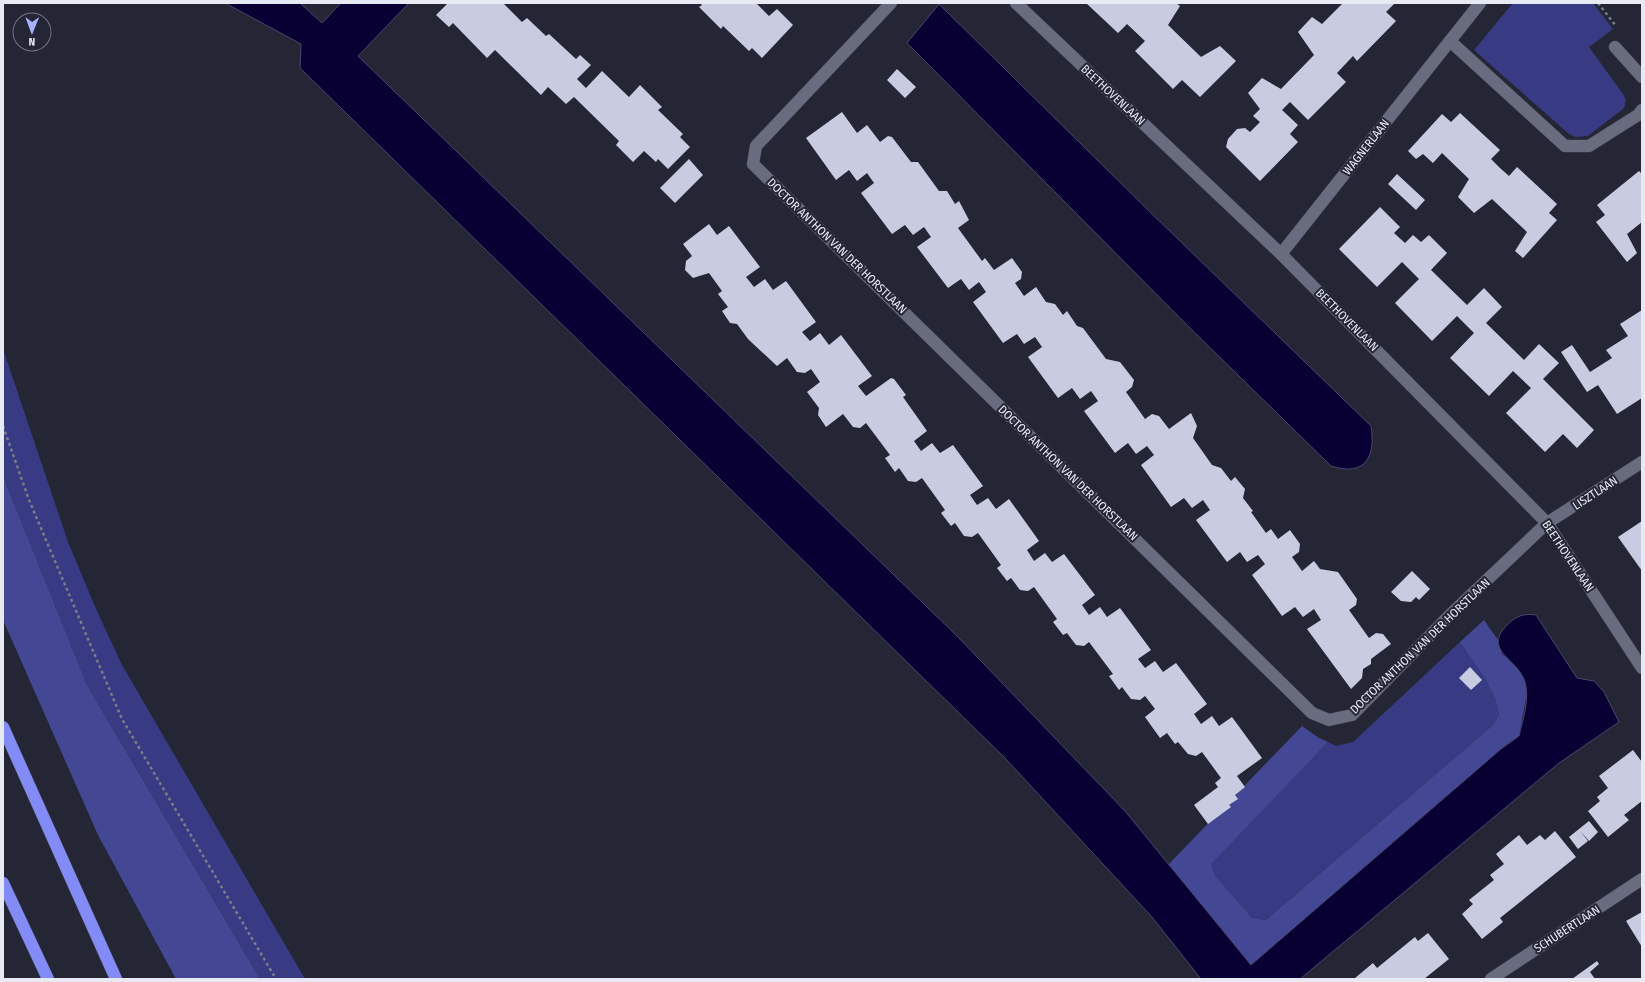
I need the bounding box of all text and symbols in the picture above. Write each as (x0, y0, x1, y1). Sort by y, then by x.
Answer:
north arrow (12, 12, 52, 52)
text: N (28, 35, 35, 48)
street label: BEETHOVENLAAN (1078, 62, 1148, 128)
street label: WAGNERLAAN (1340, 116, 1392, 178)
street label: DOCTOR ANTHON VAN DER HORSTLAAN (764, 175, 910, 317)
street label: BEETHOVENLAAN (1313, 286, 1381, 354)
street label: DOCTOR ANTHON VAN DER HORSTLAAN (995, 402, 1141, 544)
street label: LISZTLAAN (1570, 473, 1620, 513)
street label: BEETHOVENLAAN (1539, 518, 1597, 594)
street label: DOCTOR ANTHON VAN DER HORSTLAAN (1347, 575, 1493, 717)
street label: SCHUBERTLAAN (1531, 903, 1603, 955)

